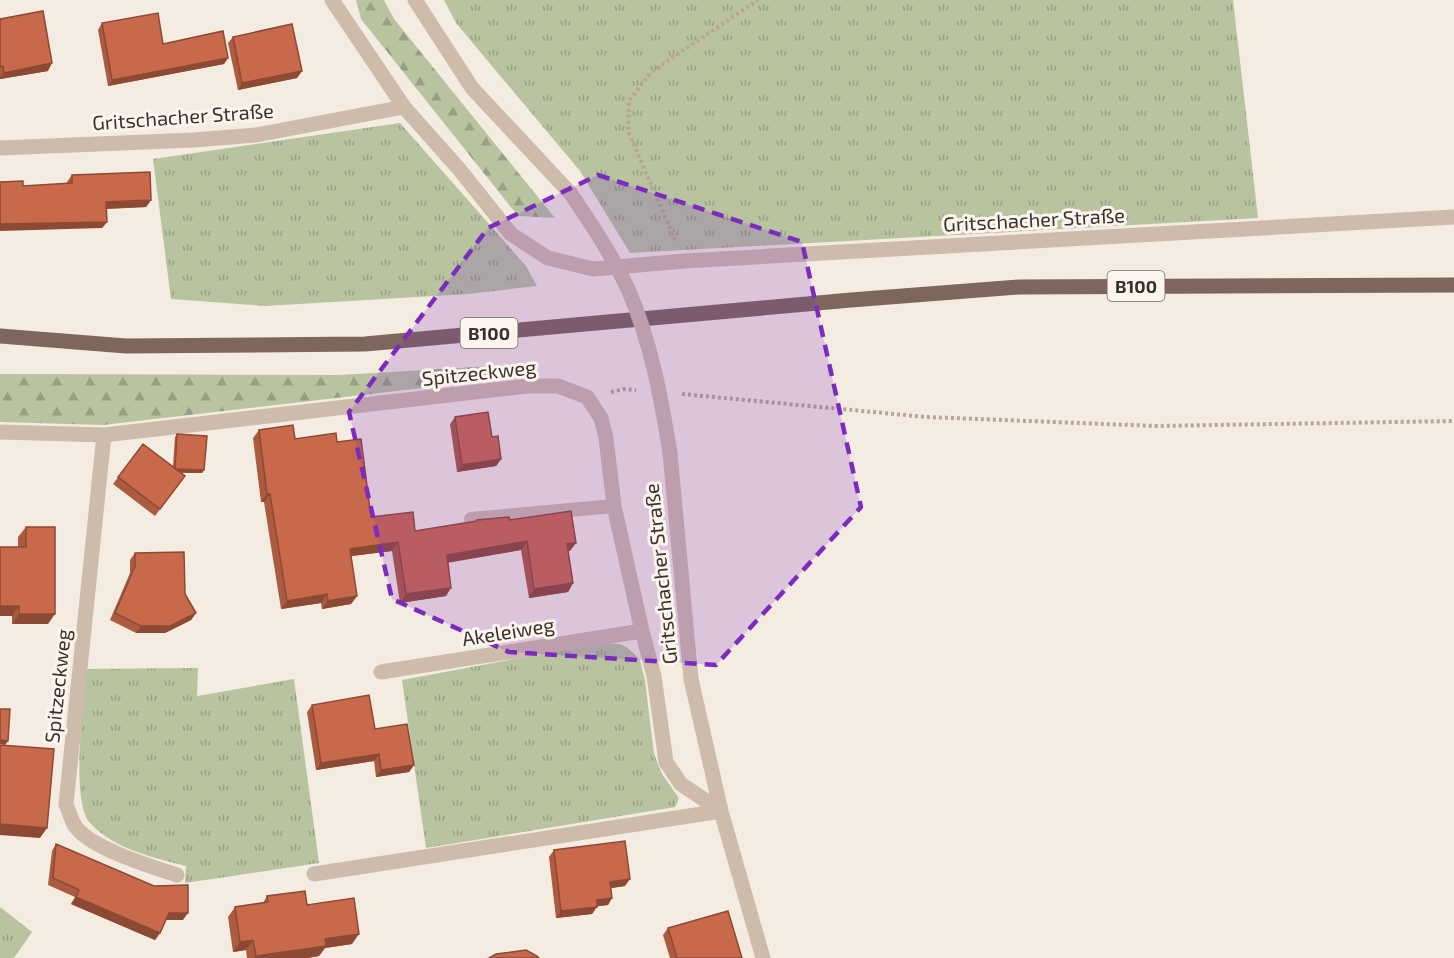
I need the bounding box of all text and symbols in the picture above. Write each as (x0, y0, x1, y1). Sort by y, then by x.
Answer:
street label: Gritschacher Straße (91, 98, 275, 134)
street label: Gritschacher Straße (943, 202, 1125, 236)
road number: B100 (1108, 271, 1164, 301)
road number: B100 (460, 318, 518, 348)
street label: Spitzeckweg (421, 354, 537, 390)
street label: Gritschacher Straße (639, 482, 681, 666)
street label: Akeleiweg (460, 612, 556, 650)
street label: Spitzeckweg (39, 628, 75, 744)

